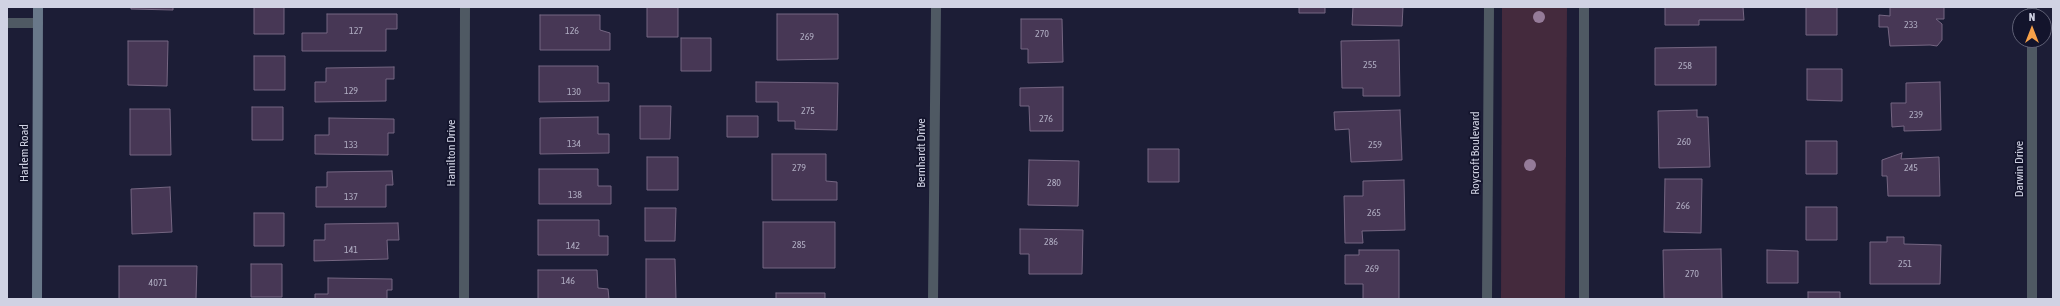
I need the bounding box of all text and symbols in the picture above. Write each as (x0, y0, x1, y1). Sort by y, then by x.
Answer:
north arrow (2012, 8, 2052, 48)
text: N (2029, 11, 2035, 23)
house number: 233 (1904, 19, 1918, 31)
house number: 127 (349, 25, 363, 37)
house number: 126 (565, 25, 579, 37)
house number: 270 (1035, 28, 1049, 40)
house number: 269 (800, 31, 814, 43)
house number: 255 (1363, 59, 1377, 71)
house number: 258 (1678, 60, 1692, 72)
house number: 129 (344, 85, 358, 97)
house number: 130 (567, 86, 581, 98)
house number: 275 (801, 105, 815, 117)
house number: 239 (1909, 109, 1923, 121)
street label: Roycroft Boulevard (1468, 111, 1482, 195)
house number: 276 (1039, 113, 1053, 125)
street label: Bernhardt Drive (914, 118, 928, 188)
street label: Hamilton Drive (444, 120, 458, 186)
street label: Harlem Road (17, 124, 31, 182)
house number: 260 (1677, 136, 1691, 148)
house number: 134 (567, 138, 581, 150)
house number: 133 (344, 139, 358, 151)
house number: 259 (1368, 139, 1382, 151)
street label: Darwin Drive (2012, 141, 2026, 197)
house number: 279 (792, 162, 806, 174)
house number: 245 (1904, 162, 1918, 174)
house number: 280 (1047, 177, 1061, 189)
house number: 138 (568, 189, 582, 201)
house number: 137 (344, 191, 358, 203)
house number: 266 (1676, 200, 1690, 212)
house number: 265 (1367, 207, 1381, 219)
house number: 286 (1044, 236, 1058, 248)
house number: 285 (792, 239, 806, 251)
house number: 142 (566, 240, 580, 252)
house number: 141 (344, 244, 358, 256)
house number: 251 (1898, 258, 1912, 270)
house number: 269 (1365, 263, 1379, 275)
house number: 270 (1685, 268, 1699, 280)
house number: 146 (561, 275, 575, 287)
house number: 4071 (149, 277, 167, 289)

